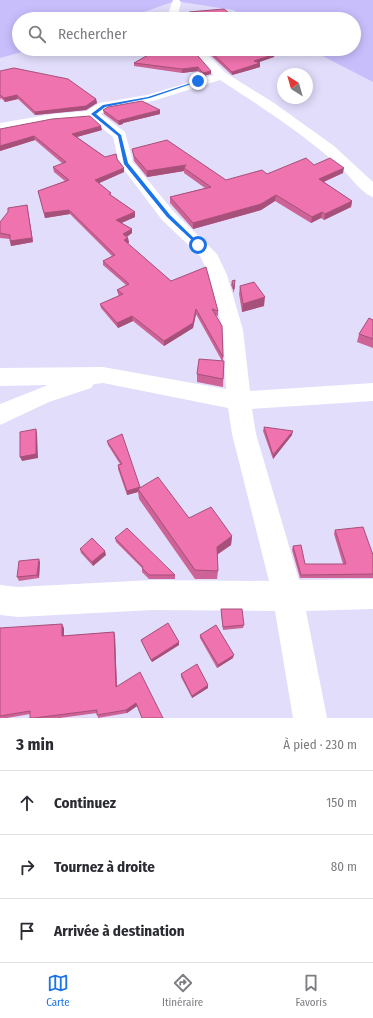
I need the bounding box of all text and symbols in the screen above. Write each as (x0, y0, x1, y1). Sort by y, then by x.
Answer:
search box (12, 12, 361, 56)
icon: search (26, 23, 48, 45)
text: Rechercher (58, 25, 127, 43)
north arrow (277, 68, 313, 104)
route end (189, 72, 207, 90)
route start (189, 236, 207, 254)
text: 3 min (16, 734, 54, 755)
text: À pied · 230 m (283, 737, 357, 752)
icon: ahead (16, 792, 38, 814)
text: Continuez (54, 794, 116, 812)
text: 150 m (326, 795, 357, 810)
icon: right (16, 856, 38, 878)
text: Tournez à droite (54, 858, 155, 876)
text: 80 m (331, 859, 357, 874)
icon: arrive (16, 920, 38, 942)
text: Arrivée à destination (54, 922, 185, 940)
tab: Carte (46, 972, 70, 1009)
tab: Itinéraire (162, 972, 203, 1009)
tab: Favoris (296, 972, 327, 1009)

